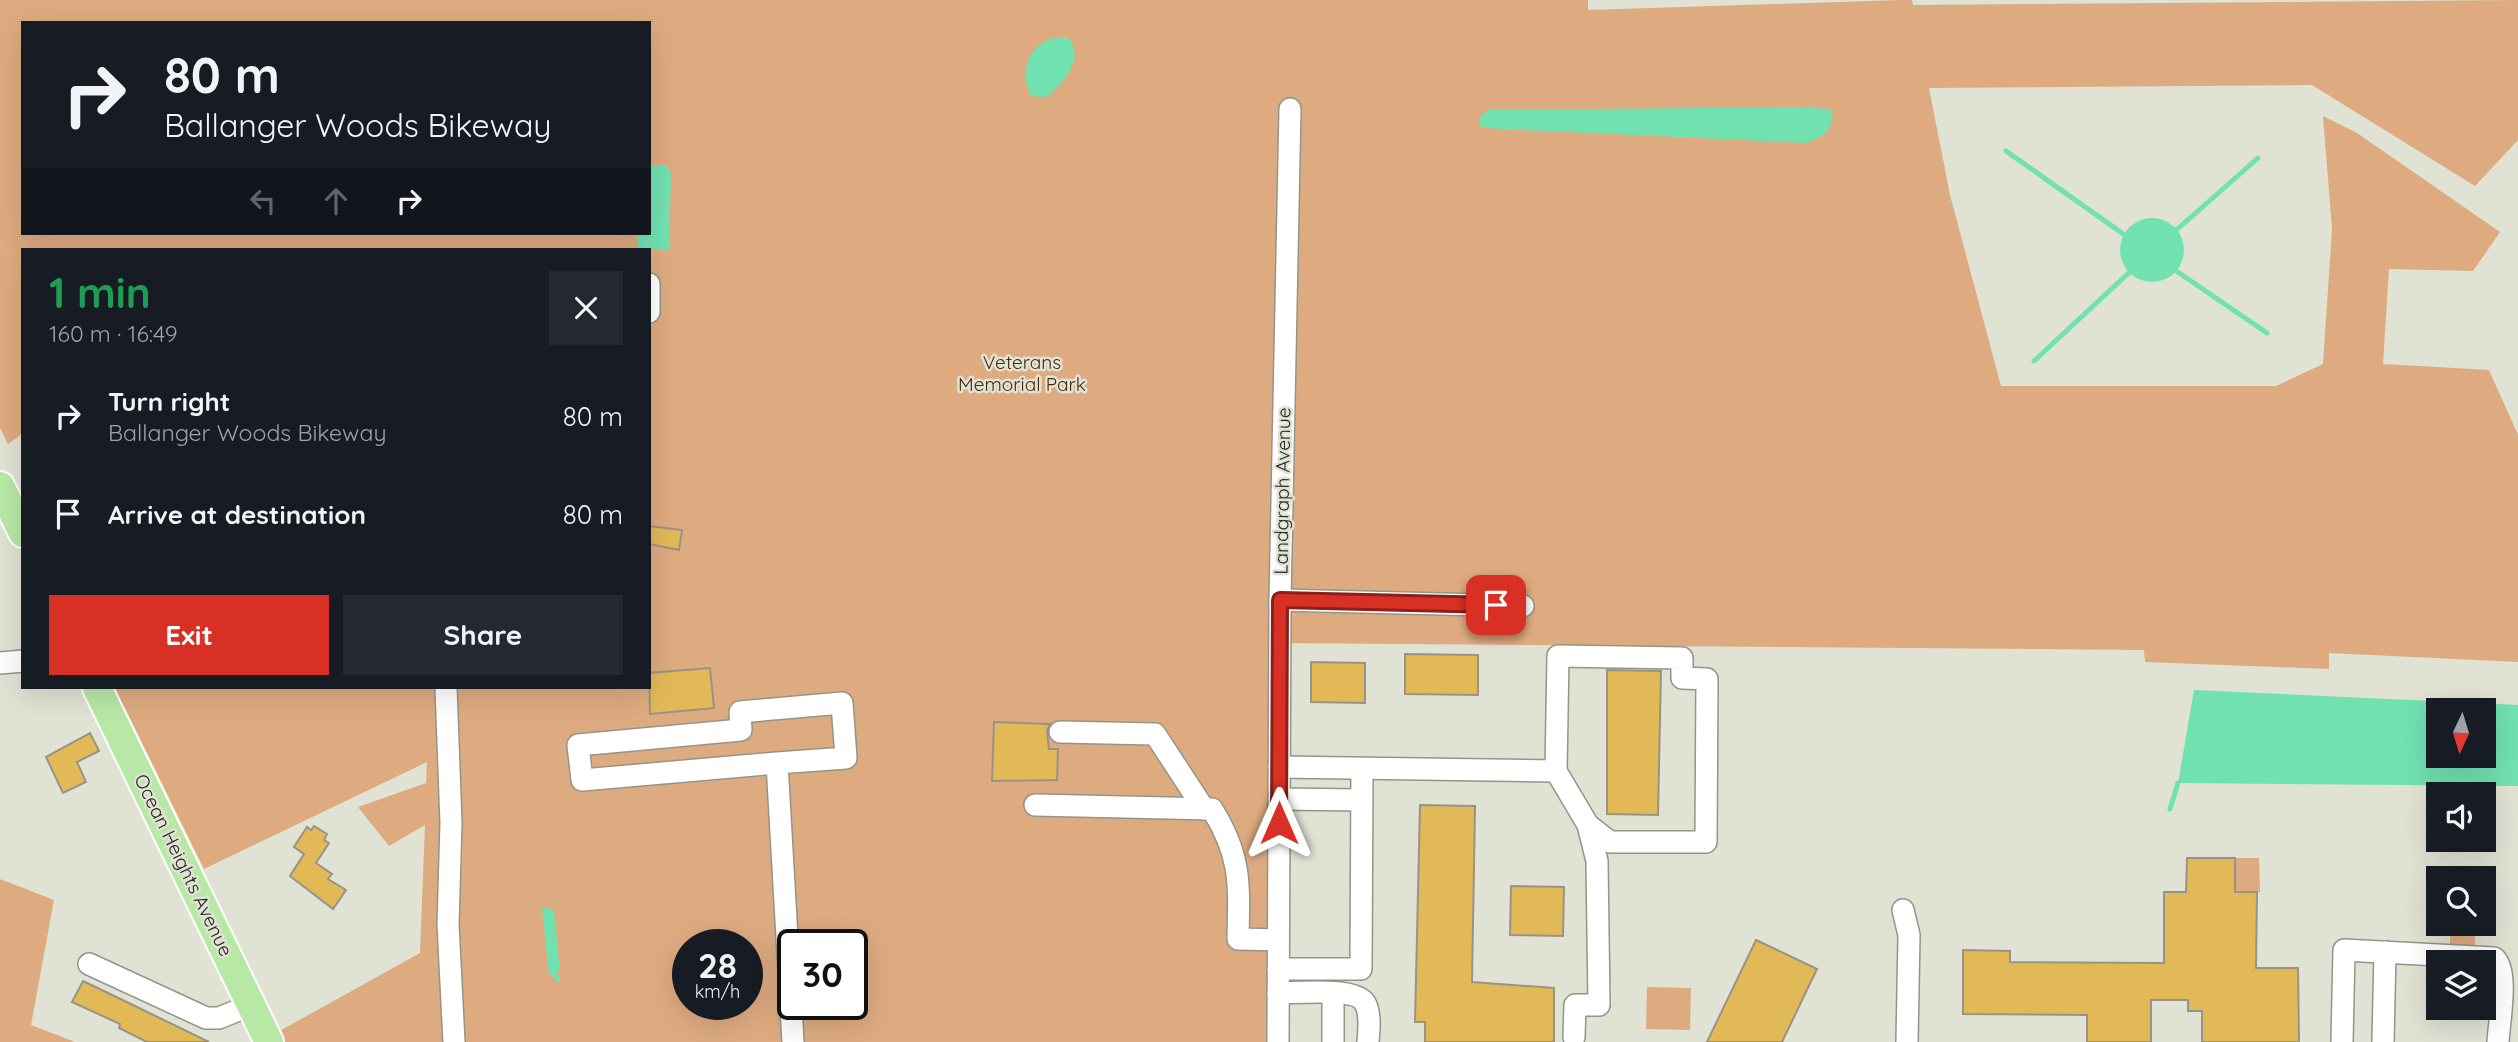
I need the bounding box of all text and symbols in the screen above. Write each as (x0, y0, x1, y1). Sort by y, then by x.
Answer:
text: 80 m (164, 44, 280, 105)
icon: right (49, 49, 140, 140)
text: Ballanger Woods Bikeway (164, 105, 551, 145)
icon: left (244, 182, 282, 220)
icon: ahead (317, 182, 355, 220)
icon: right (390, 182, 428, 220)
text: 1 min (49, 266, 151, 319)
button: close (549, 271, 623, 345)
text: 160 m · 16:49 (49, 319, 178, 348)
park label: Veterans Memorial Park (958, 350, 1086, 396)
text: Turn right (108, 385, 230, 418)
icon: right (49, 397, 87, 435)
text: 80 m (563, 400, 623, 433)
street label: Landgraph Avenue (1269, 407, 1295, 575)
text: Ballanger Woods Bikeway (108, 418, 386, 447)
icon: arrive (49, 495, 87, 533)
text: Arrive at destination (108, 498, 366, 531)
text: 80 m (563, 498, 623, 531)
pin (1466, 575, 1526, 635)
icon: arrive (1477, 586, 1515, 624)
button: Exit (49, 595, 329, 675)
button: Share (343, 595, 623, 675)
north arrow (2426, 698, 2496, 768)
map controls (2426, 698, 2496, 1020)
street label: Ocean Heights Avenue (129, 770, 239, 960)
button: sound (2426, 782, 2496, 852)
position arrow (1242, 786, 1316, 860)
button: search (2426, 866, 2496, 936)
speed limit sign: 30 (777, 929, 868, 1020)
text: 28 (698, 943, 737, 987)
button: layers (2426, 950, 2496, 1020)
text: km/h (695, 980, 740, 1003)

